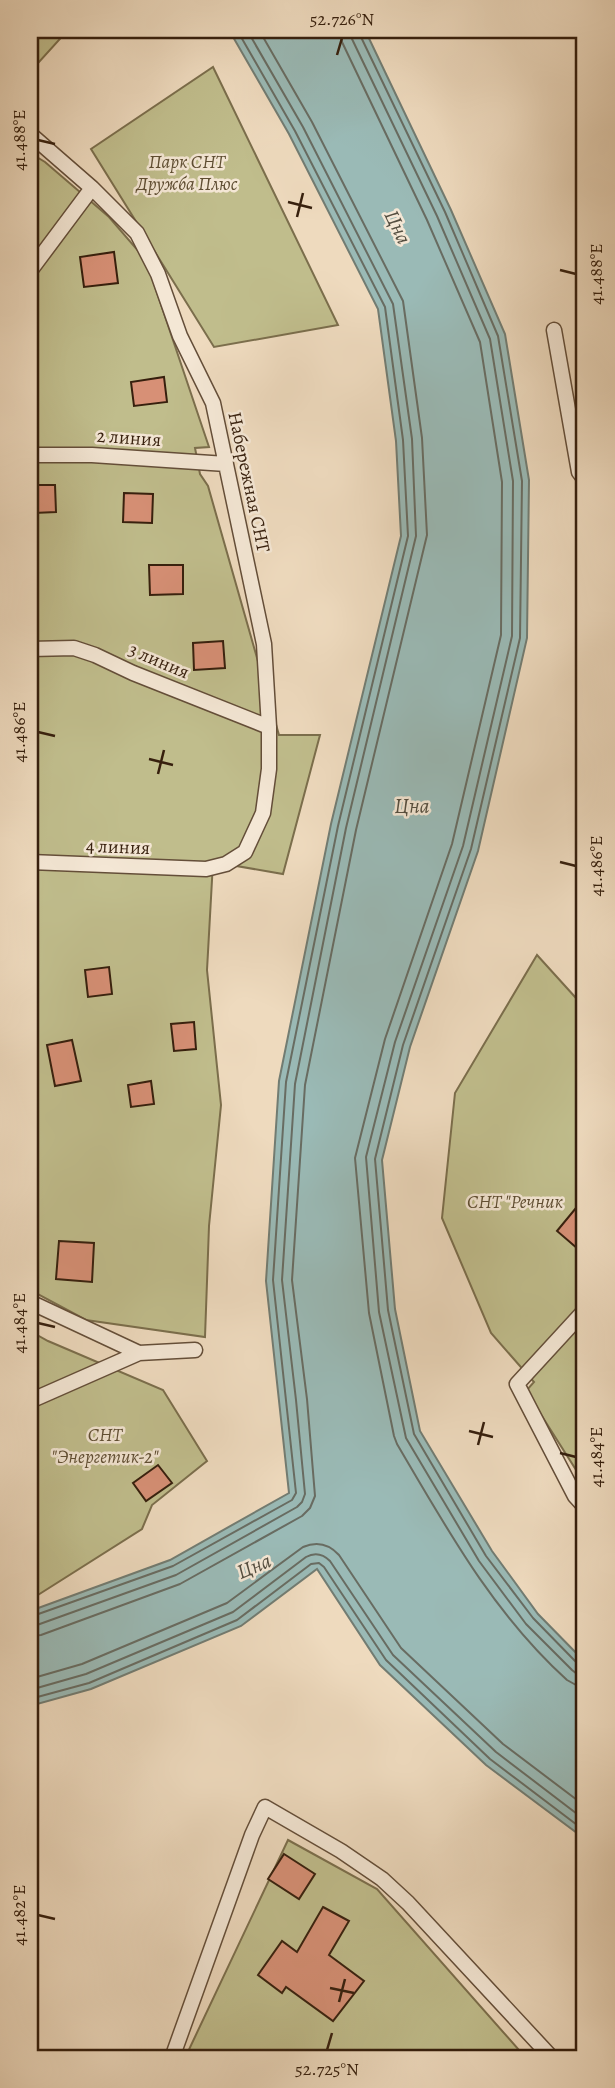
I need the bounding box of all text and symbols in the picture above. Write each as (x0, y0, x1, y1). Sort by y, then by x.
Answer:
text: 52.726°N (310, 7, 374, 31)
text: 41.488°E (7, 109, 31, 171)
park label: Парк СНТ Дружба Плюс (134, 149, 238, 197)
water label: Цна (378, 205, 418, 249)
text: 41.488°E (584, 243, 608, 305)
street label: Набережная СНТ (221, 409, 277, 555)
street label: 2 линия (96, 423, 162, 453)
street label: 3 линия (125, 637, 193, 685)
text: 41.486°E (7, 701, 31, 763)
water label: Цна (395, 792, 430, 820)
street label: 4 линия (85, 833, 151, 861)
text: 41.486°E (584, 835, 608, 897)
park label: СНТ "Речник (467, 1189, 563, 1215)
text: 41.484°E (7, 1293, 31, 1353)
park label: СНТ "Энергетик-2" (51, 1422, 159, 1470)
text: 41.484°E (584, 1427, 608, 1487)
water label: Цна (232, 1546, 276, 1586)
text: 41.482°E (7, 1884, 31, 1946)
text: 52.725°N (295, 2057, 359, 2081)

